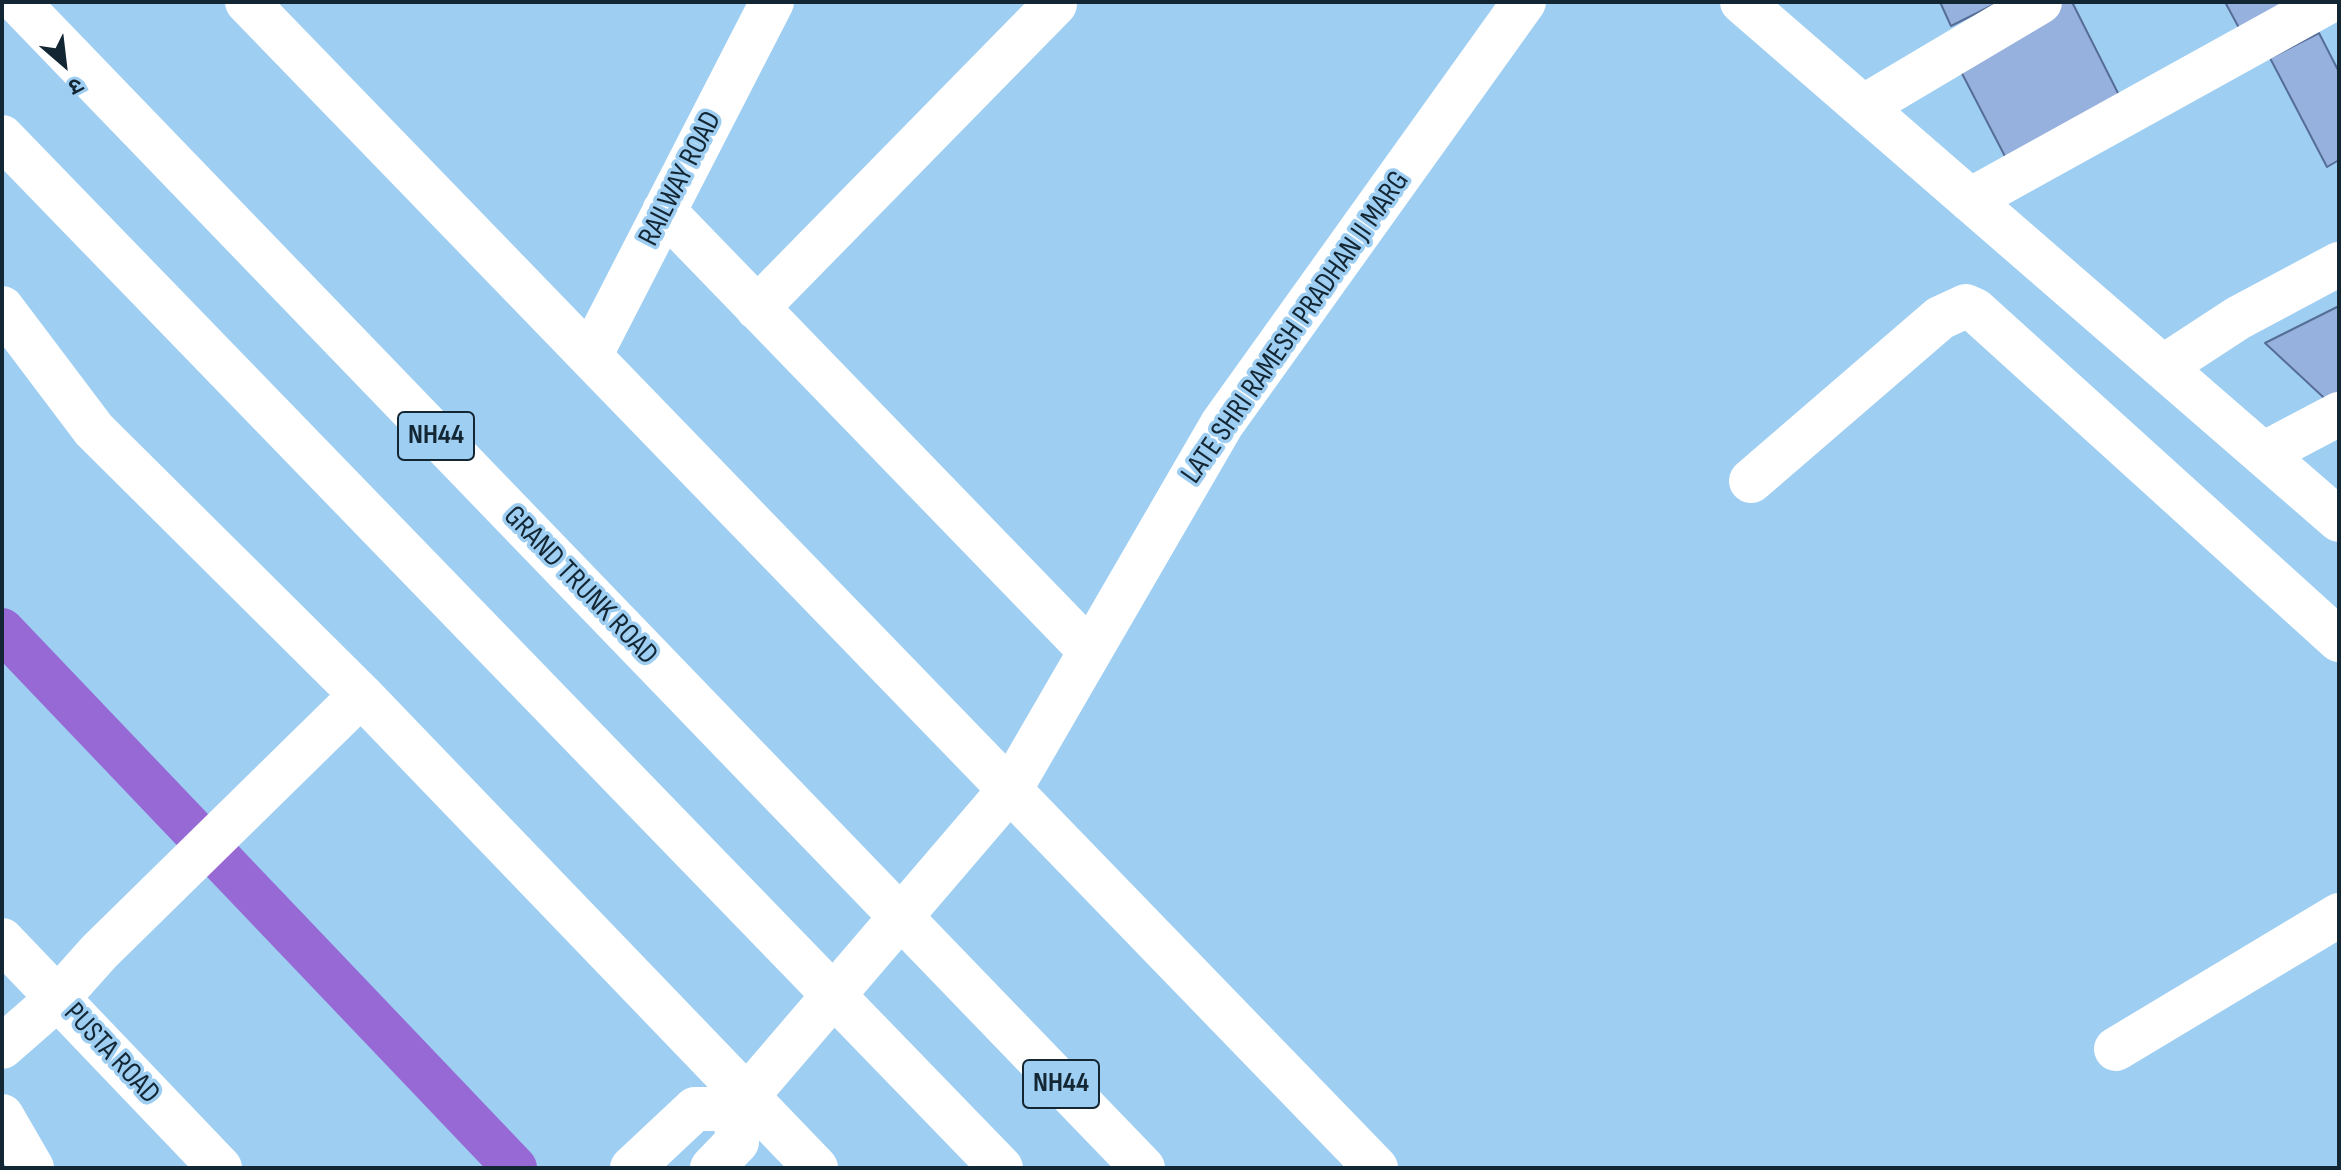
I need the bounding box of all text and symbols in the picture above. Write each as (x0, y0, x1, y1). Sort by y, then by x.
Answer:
north arrow (24, 24, 104, 104)
text: उ (63, 71, 88, 101)
street label: RAILWAY ROAD (632, 106, 730, 252)
street label: LATE SHRI RAMESH PRADHAN JI MARG (1174, 165, 1418, 491)
road number: NH44 (398, 412, 474, 460)
street label: GRAND TRUNK ROAD (495, 499, 665, 673)
street label: PUSTA ROAD (55, 996, 167, 1112)
road number: NH44 (1023, 1060, 1099, 1108)

